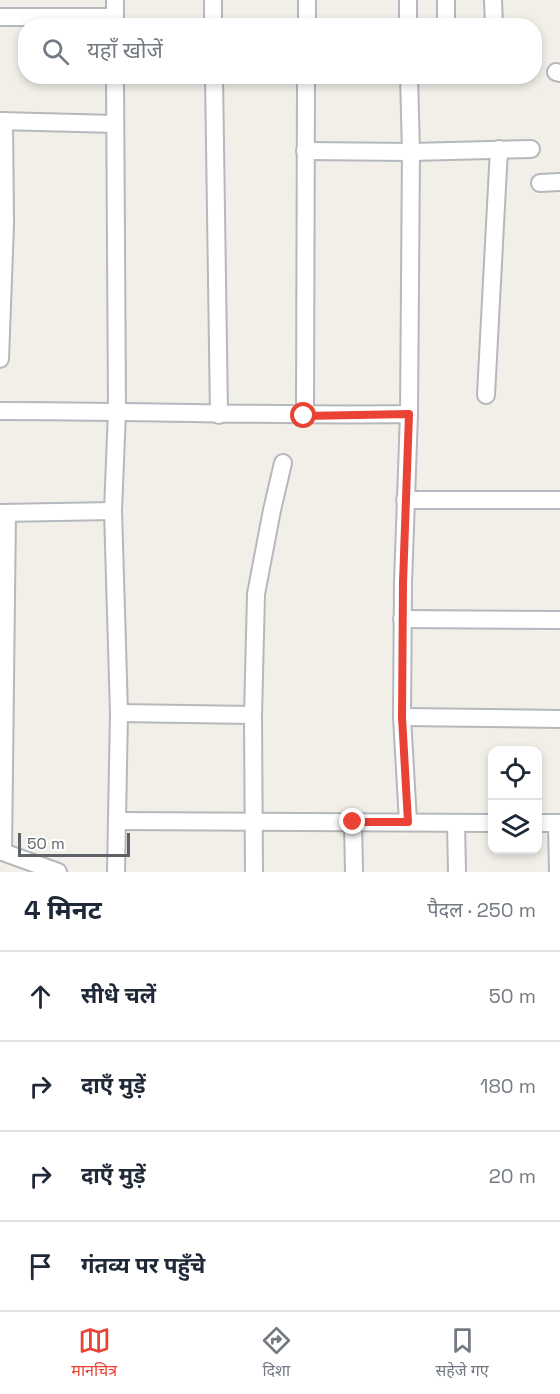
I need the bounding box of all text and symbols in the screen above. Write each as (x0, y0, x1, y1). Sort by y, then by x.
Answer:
search box (18, 18, 542, 84)
icon: search (39, 35, 72, 68)
text: यहाँ खोजें (87, 36, 163, 64)
route start (290, 402, 316, 428)
map controls (488, 746, 542, 854)
button: locate (488, 746, 542, 800)
button: layers (488, 800, 542, 854)
route end (339, 808, 365, 834)
scale bar (18, 830, 130, 858)
text: 50 m (27, 833, 65, 854)
text: 4 मिनट (24, 893, 102, 927)
text: पैदल · 250 m (427, 897, 536, 923)
icon: ahead (24, 980, 57, 1013)
text: सीधे चलें (81, 981, 156, 1009)
text: 50 m (489, 983, 536, 1009)
icon: right (24, 1070, 57, 1103)
text: दाएँ मुड़ें (81, 1071, 146, 1099)
text: 180 m (480, 1073, 536, 1099)
icon: right (24, 1160, 57, 1193)
text: दाएँ मुड़ें (81, 1161, 146, 1189)
text: 20 m (489, 1163, 536, 1189)
icon: arrive (24, 1250, 57, 1283)
text: गंतव्य पर पहुँचे (81, 1251, 205, 1279)
tab: मानचित्र (71, 1324, 117, 1383)
tab: दिशा (260, 1324, 293, 1383)
tab: सहेजे गए (435, 1324, 489, 1383)

